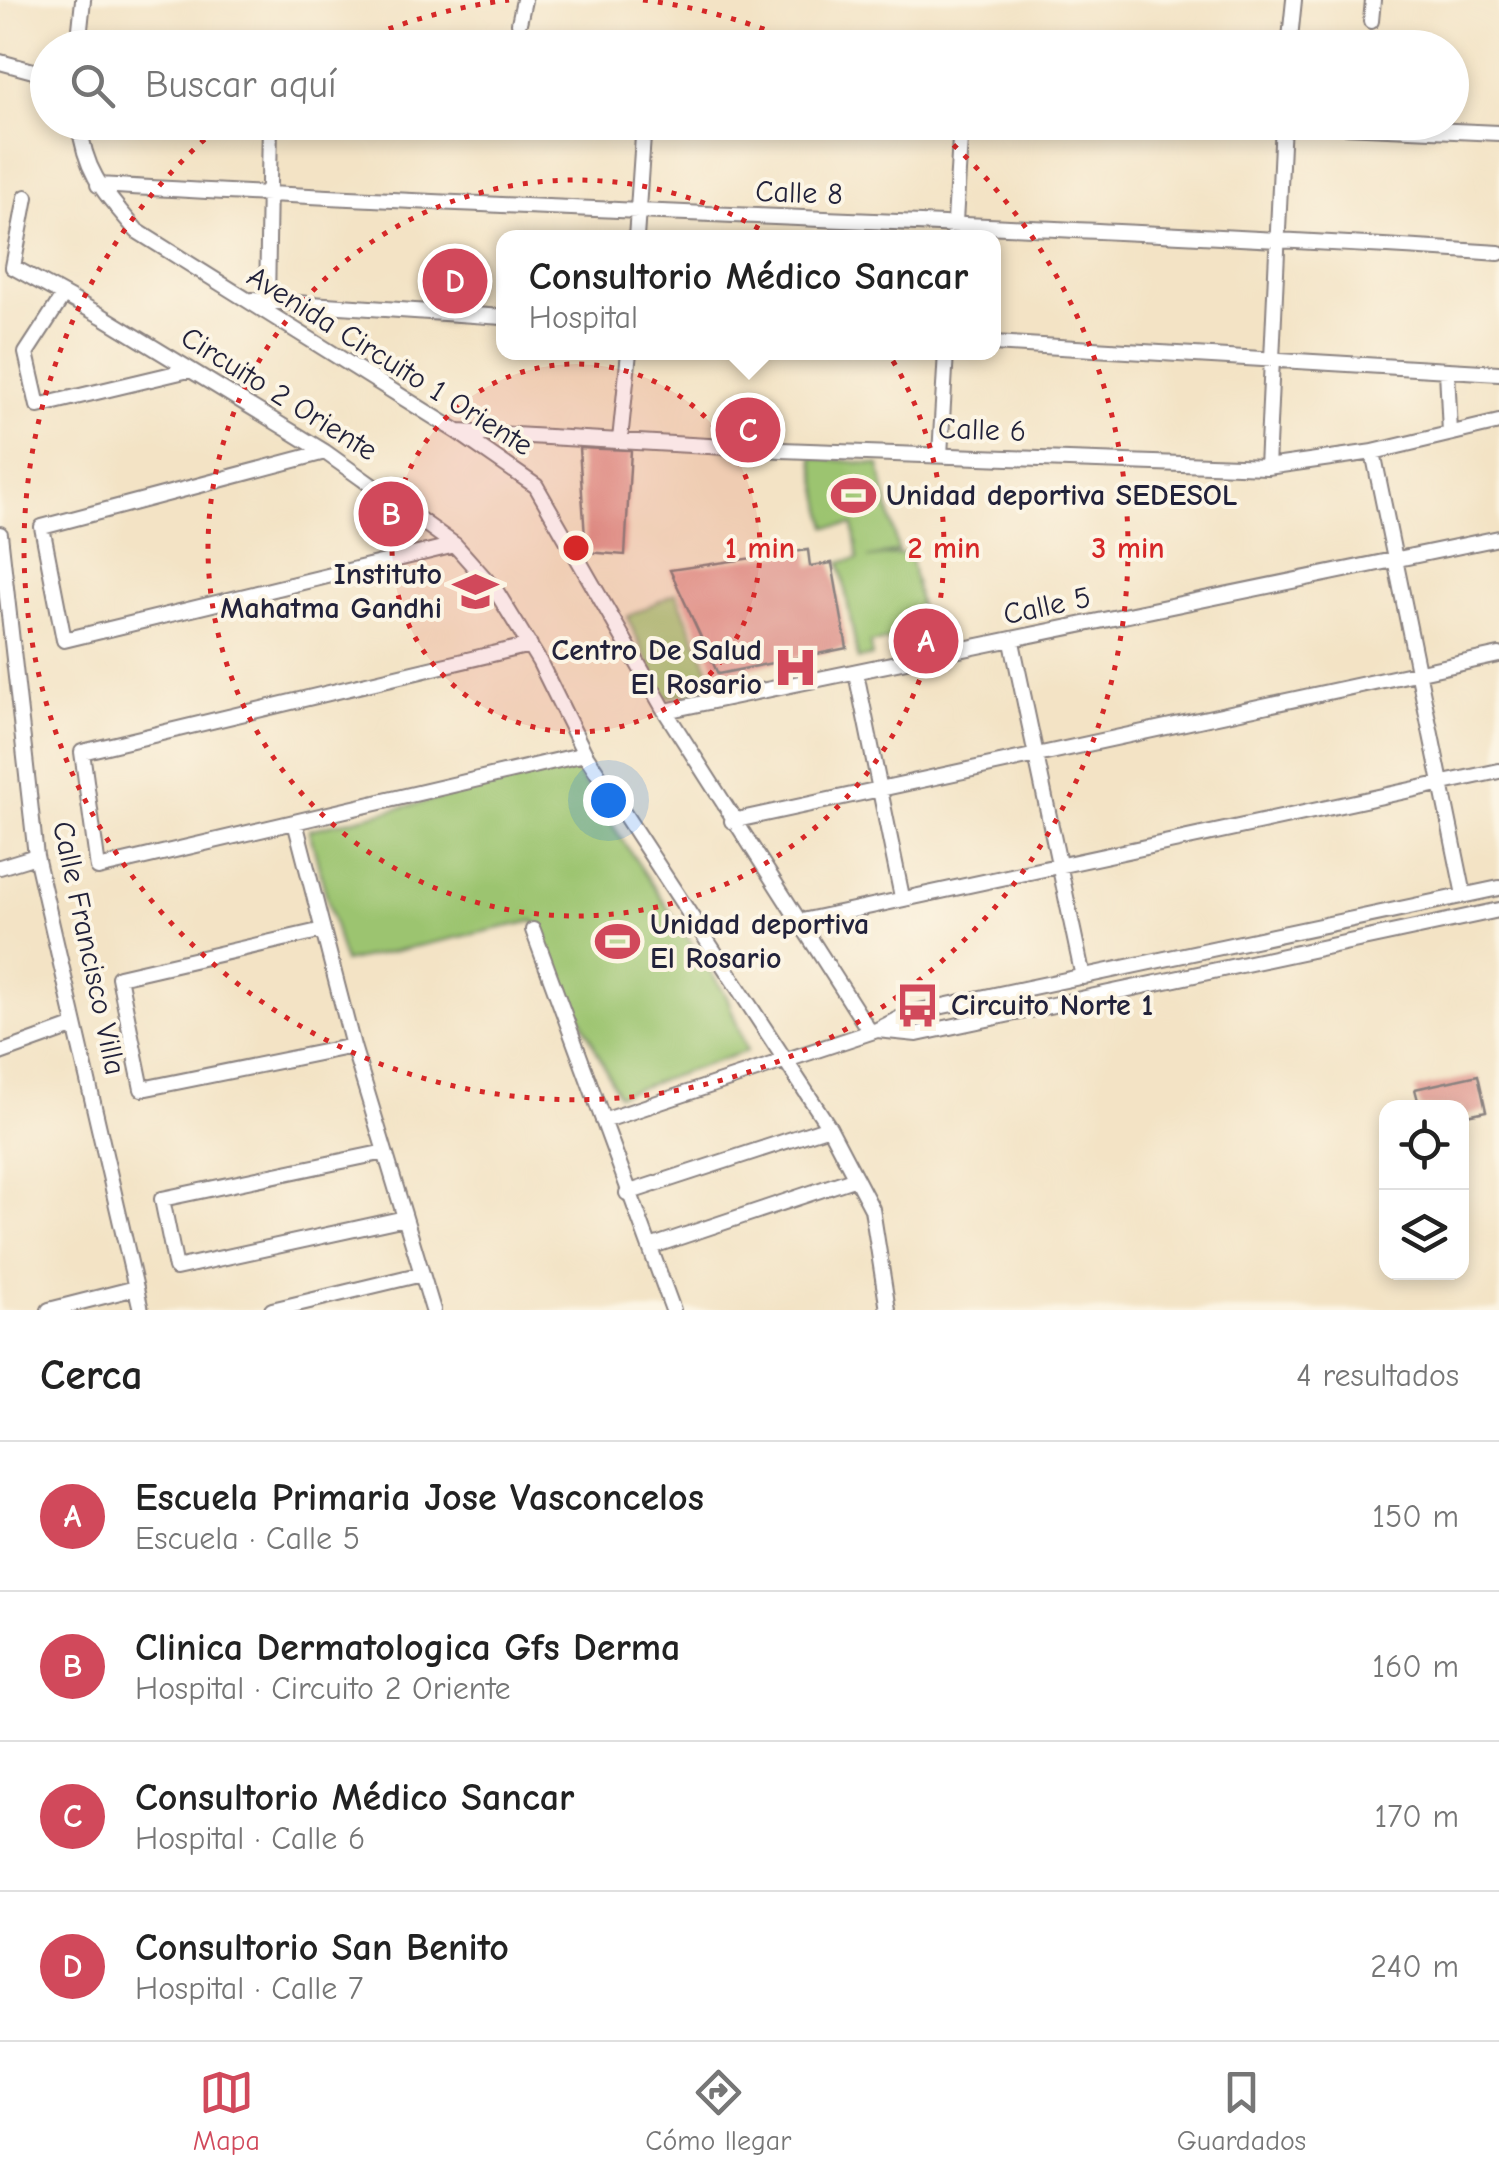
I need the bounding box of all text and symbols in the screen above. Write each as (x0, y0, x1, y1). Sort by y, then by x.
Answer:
search box (30, 30, 1469, 140)
icon: search (65, 58, 120, 113)
text: Buscar aquí (145, 63, 337, 107)
street label: Calle 8 (755, 174, 843, 212)
popup (496, 230, 1001, 360)
pin: D (422, 244, 488, 318)
text: Consultorio Médico Sancar (529, 255, 968, 299)
street label: Avenida Circuito 1 Oriente (241, 259, 539, 463)
text: Hospital (529, 299, 638, 336)
street label: Circuito 2 Oriente (175, 320, 383, 468)
pin: C (716, 392, 780, 468)
street label: Calle 6 (937, 411, 1027, 449)
sports icon: Unidad deportiva SEDESOL (829, 471, 877, 519)
pin: B (358, 476, 424, 552)
place label: Unidad deportiva SEDESOL (886, 478, 1237, 513)
centre of rings (558, 530, 594, 566)
text: 1 min (725, 531, 795, 566)
text: 2 min (907, 531, 981, 566)
text: 3 min (1092, 531, 1164, 566)
place label: Instituto Mahatma Gandhi (220, 557, 442, 626)
school or university icon: Instituto Mahatma Gandhi (451, 567, 499, 615)
street label: Calle 5 (1000, 580, 1094, 632)
pin: A (894, 604, 958, 678)
place label: Centro De Salud El Rosario (551, 633, 762, 702)
hospital icon: Centro De Salud El Rosario (771, 643, 819, 691)
your location (583, 775, 634, 826)
street label: Calle Francisco Villa (45, 818, 133, 1078)
place label: Unidad deportiva El Rosario (650, 907, 869, 976)
sports icon: Unidad deportiva El Rosario (593, 917, 641, 965)
bus stop icon: Circuito Norte 1 (894, 981, 942, 1029)
place label: Circuito Norte 1 (951, 988, 1153, 1023)
map controls (1379, 1100, 1469, 1280)
button: locate (1379, 1100, 1469, 1190)
button: layers (1379, 1190, 1469, 1280)
text: Cerca (40, 1351, 143, 1400)
text: 4 resultados (1296, 1357, 1459, 1394)
text: Escuela Primaria Jose Vasconcelos (135, 1476, 704, 1520)
text: A (64, 1498, 81, 1535)
text: 150 m (1372, 1498, 1459, 1535)
text: Escuela · Calle 5 (135, 1520, 360, 1557)
text: Clinica Dermatologica Gfs Derma (135, 1626, 680, 1670)
text: B (63, 1648, 82, 1685)
text: 160 m (1372, 1648, 1459, 1685)
text: Hospital · Circuito 2 Oriente (135, 1670, 511, 1707)
text: Consultorio Médico Sancar (135, 1776, 574, 1820)
text: C (63, 1798, 82, 1835)
text: 170 m (1375, 1798, 1459, 1835)
text: Hospital · Calle 6 (135, 1820, 365, 1857)
text: Consultorio San Benito (135, 1926, 509, 1970)
text: D (63, 1948, 82, 1985)
text: 240 m (1370, 1948, 1459, 1985)
text: Hospital · Calle 7 (135, 1970, 363, 2007)
tab: Mapa (193, 2065, 260, 2157)
tab: Cómo llegar (645, 2065, 791, 2157)
tab: Guardados (1177, 2065, 1306, 2157)

